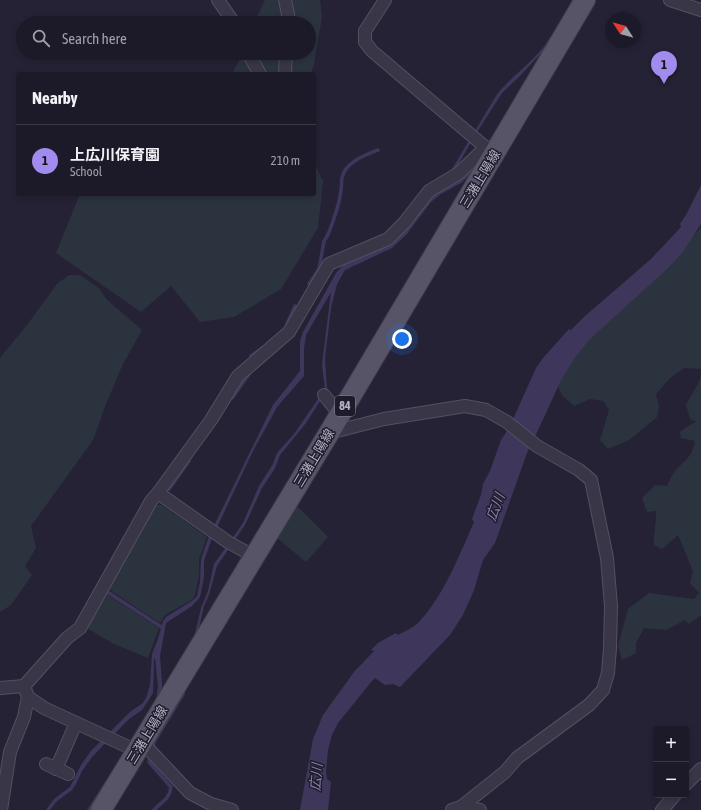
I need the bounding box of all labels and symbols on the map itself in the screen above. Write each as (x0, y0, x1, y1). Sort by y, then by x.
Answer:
north arrow (605, 12, 641, 48)
pin: 1 (651, 51, 677, 84)
street label: 三潴上陽線 (457, 147, 503, 211)
your location (392, 329, 412, 349)
road number: 84 (335, 396, 355, 416)
street label: 三潴上陽線 (291, 426, 337, 490)
water label: 広川 (483, 489, 508, 523)
street label: 三潴上陽線 (124, 703, 170, 767)
water label: 広川 (307, 760, 325, 792)

